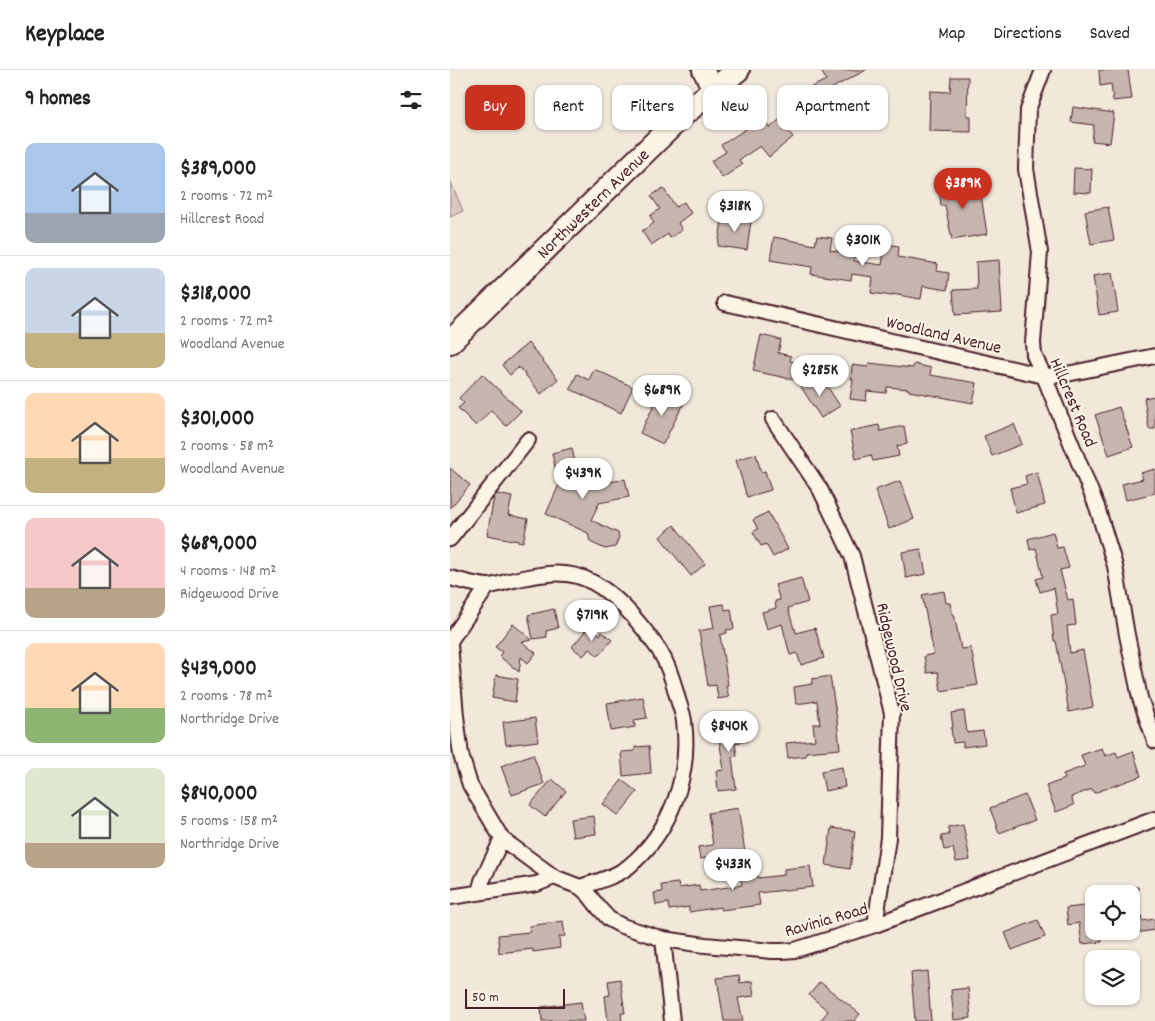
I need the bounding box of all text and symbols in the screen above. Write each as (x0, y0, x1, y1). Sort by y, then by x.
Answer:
text: Keyplace (25, 18, 105, 52)
text: Map (938, 22, 965, 47)
text: Directions (993, 22, 1062, 47)
text: Saved (1090, 22, 1130, 47)
text: 9 homes (25, 85, 91, 115)
chip: Buy (465, 85, 525, 130)
chip: Rent (535, 85, 602, 130)
chip: Filters (612, 85, 693, 130)
chip: New (703, 85, 767, 130)
chip: Apartment (777, 85, 888, 130)
icon: filters (397, 86, 425, 114)
street label: Northwestern Avenue (532, 144, 656, 266)
text: $389,000 (180, 155, 256, 185)
icon: home (65, 163, 125, 223)
pin: $389K (928, 168, 998, 210)
text: $389K (945, 172, 981, 195)
text: 2 rooms · 72 m² (180, 185, 273, 208)
pin: $318K (700, 190, 770, 233)
text: $318K (719, 195, 751, 218)
text: Hillcrest Road (180, 208, 264, 231)
pin: $301K (828, 224, 898, 267)
text: $301K (846, 229, 880, 252)
text: $318,000 (180, 280, 251, 310)
icon: home (65, 288, 125, 348)
text: 2 rooms · 72 m² (180, 310, 273, 333)
street label: Woodland Avenue (883, 311, 1004, 362)
text: Woodland Avenue (180, 333, 285, 356)
pin: $285K (785, 354, 855, 397)
street label: Hillcrest Road (1042, 354, 1102, 452)
text: $285K (802, 359, 838, 382)
pin: $689K (627, 374, 697, 417)
text: $689K (643, 379, 681, 402)
text: $301,000 (180, 405, 254, 435)
icon: home (65, 413, 125, 473)
text: 2 rooms · 58 m² (180, 435, 274, 458)
text: Woodland Avenue (180, 458, 285, 481)
pin: $439K (548, 458, 618, 500)
text: $439K (565, 462, 601, 485)
text: $689,000 (180, 530, 257, 560)
icon: home (65, 538, 125, 598)
text: 4 rooms · 148 m² (180, 560, 276, 583)
text: Ridgewood Drive (180, 583, 279, 606)
pin: $719K (557, 600, 627, 642)
street label: Ridgewood Drive (868, 601, 917, 715)
text: $719K (576, 604, 608, 627)
text: $439,000 (180, 655, 257, 685)
icon: home (65, 663, 125, 723)
text: 2 rooms · 78 m² (180, 685, 273, 708)
text: Northridge Drive (180, 708, 279, 731)
pin: $840K (694, 710, 764, 753)
text: $840K (710, 715, 748, 738)
text: $840,000 (180, 780, 258, 810)
icon: home (65, 788, 125, 848)
text: 5 rooms · 158 m² (180, 810, 278, 833)
text: Northridge Drive (180, 833, 279, 856)
pin: $433K (698, 848, 768, 891)
text: $433K (715, 853, 751, 876)
map controls (1085, 885, 1140, 1005)
button: locate (1085, 885, 1140, 940)
street label: Ravinia Road (782, 898, 871, 945)
button: layers (1085, 950, 1140, 1005)
scale bar (465, 986, 565, 1009)
text: 50 m (472, 988, 499, 1008)

